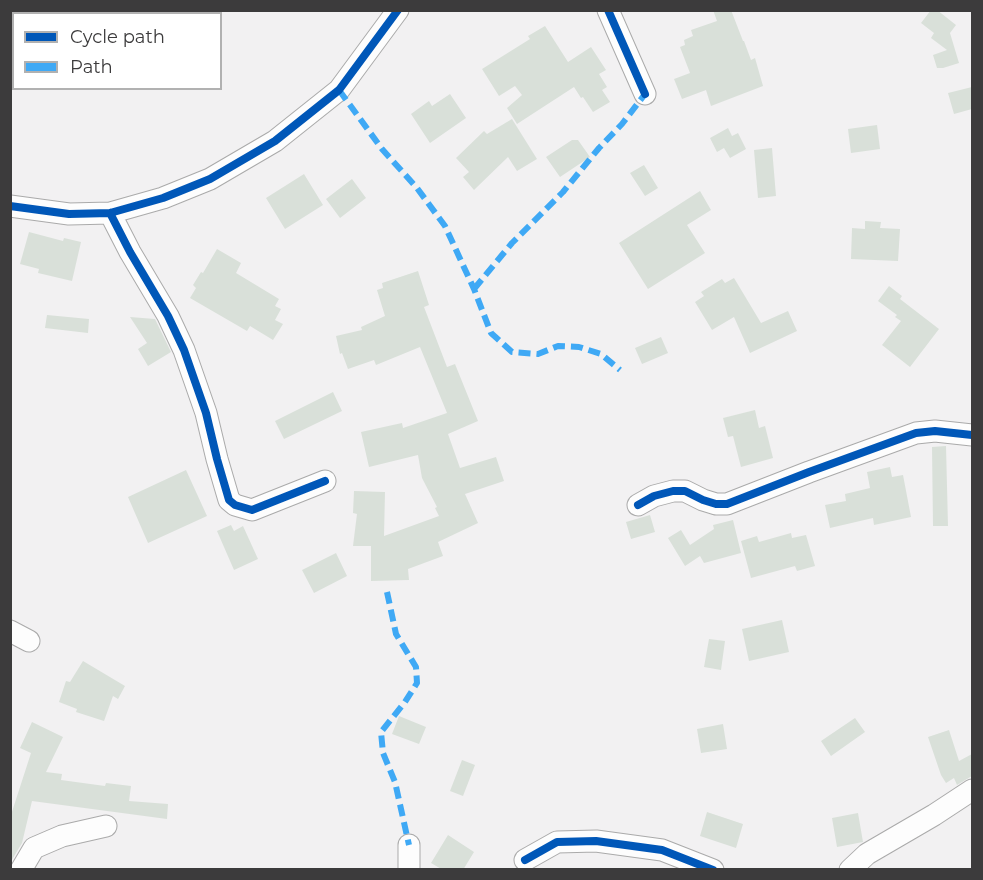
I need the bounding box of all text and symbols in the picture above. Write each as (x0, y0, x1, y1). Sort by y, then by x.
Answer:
legend (12, 12, 222, 90)
text: Cycle path (70, 26, 165, 48)
text: Path (70, 56, 113, 78)

